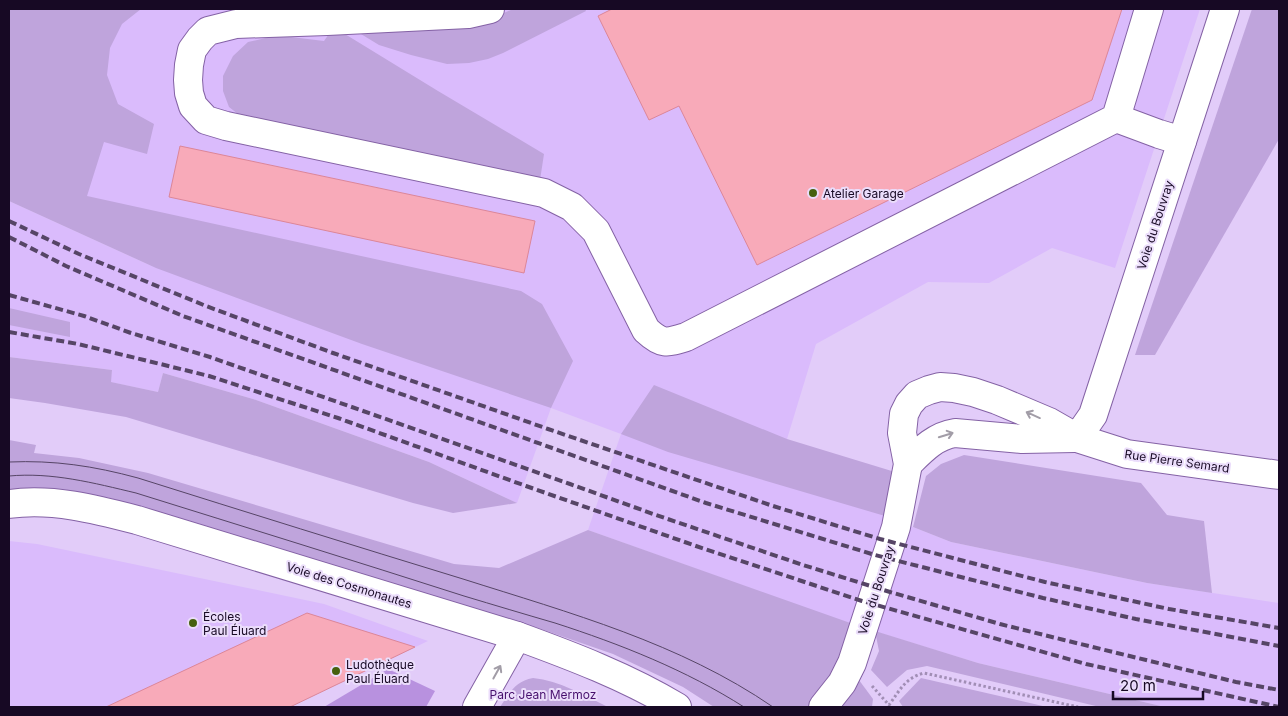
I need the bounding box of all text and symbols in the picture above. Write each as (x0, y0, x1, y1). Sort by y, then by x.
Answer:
street label: Voie du Bouvray (1134, 178, 1177, 271)
place label: Atelier Garage (823, 186, 904, 201)
marker: Atelier Garage (807, 187, 819, 199)
one-way arrow (1026, 410, 1041, 420)
one-way arrow (938, 430, 954, 440)
street label: Rue Pierre Semard (1124, 446, 1230, 476)
street label: Voie du Bouvray (855, 543, 898, 636)
street label: Voie des Cosmonautes (285, 559, 413, 611)
place label: Écoles Paul Éluard (203, 609, 266, 638)
marker: Écoles Paul Éluard (187, 617, 199, 629)
place label: Ludothèque Paul Éluard (346, 657, 414, 686)
marker: Ludothèque Paul Éluard (330, 665, 342, 677)
one-way arrow (493, 665, 503, 680)
scale bar (1113, 668, 1203, 700)
text: 20 m (1120, 676, 1156, 695)
park label: Parc Jean Mermoz (490, 687, 596, 702)

